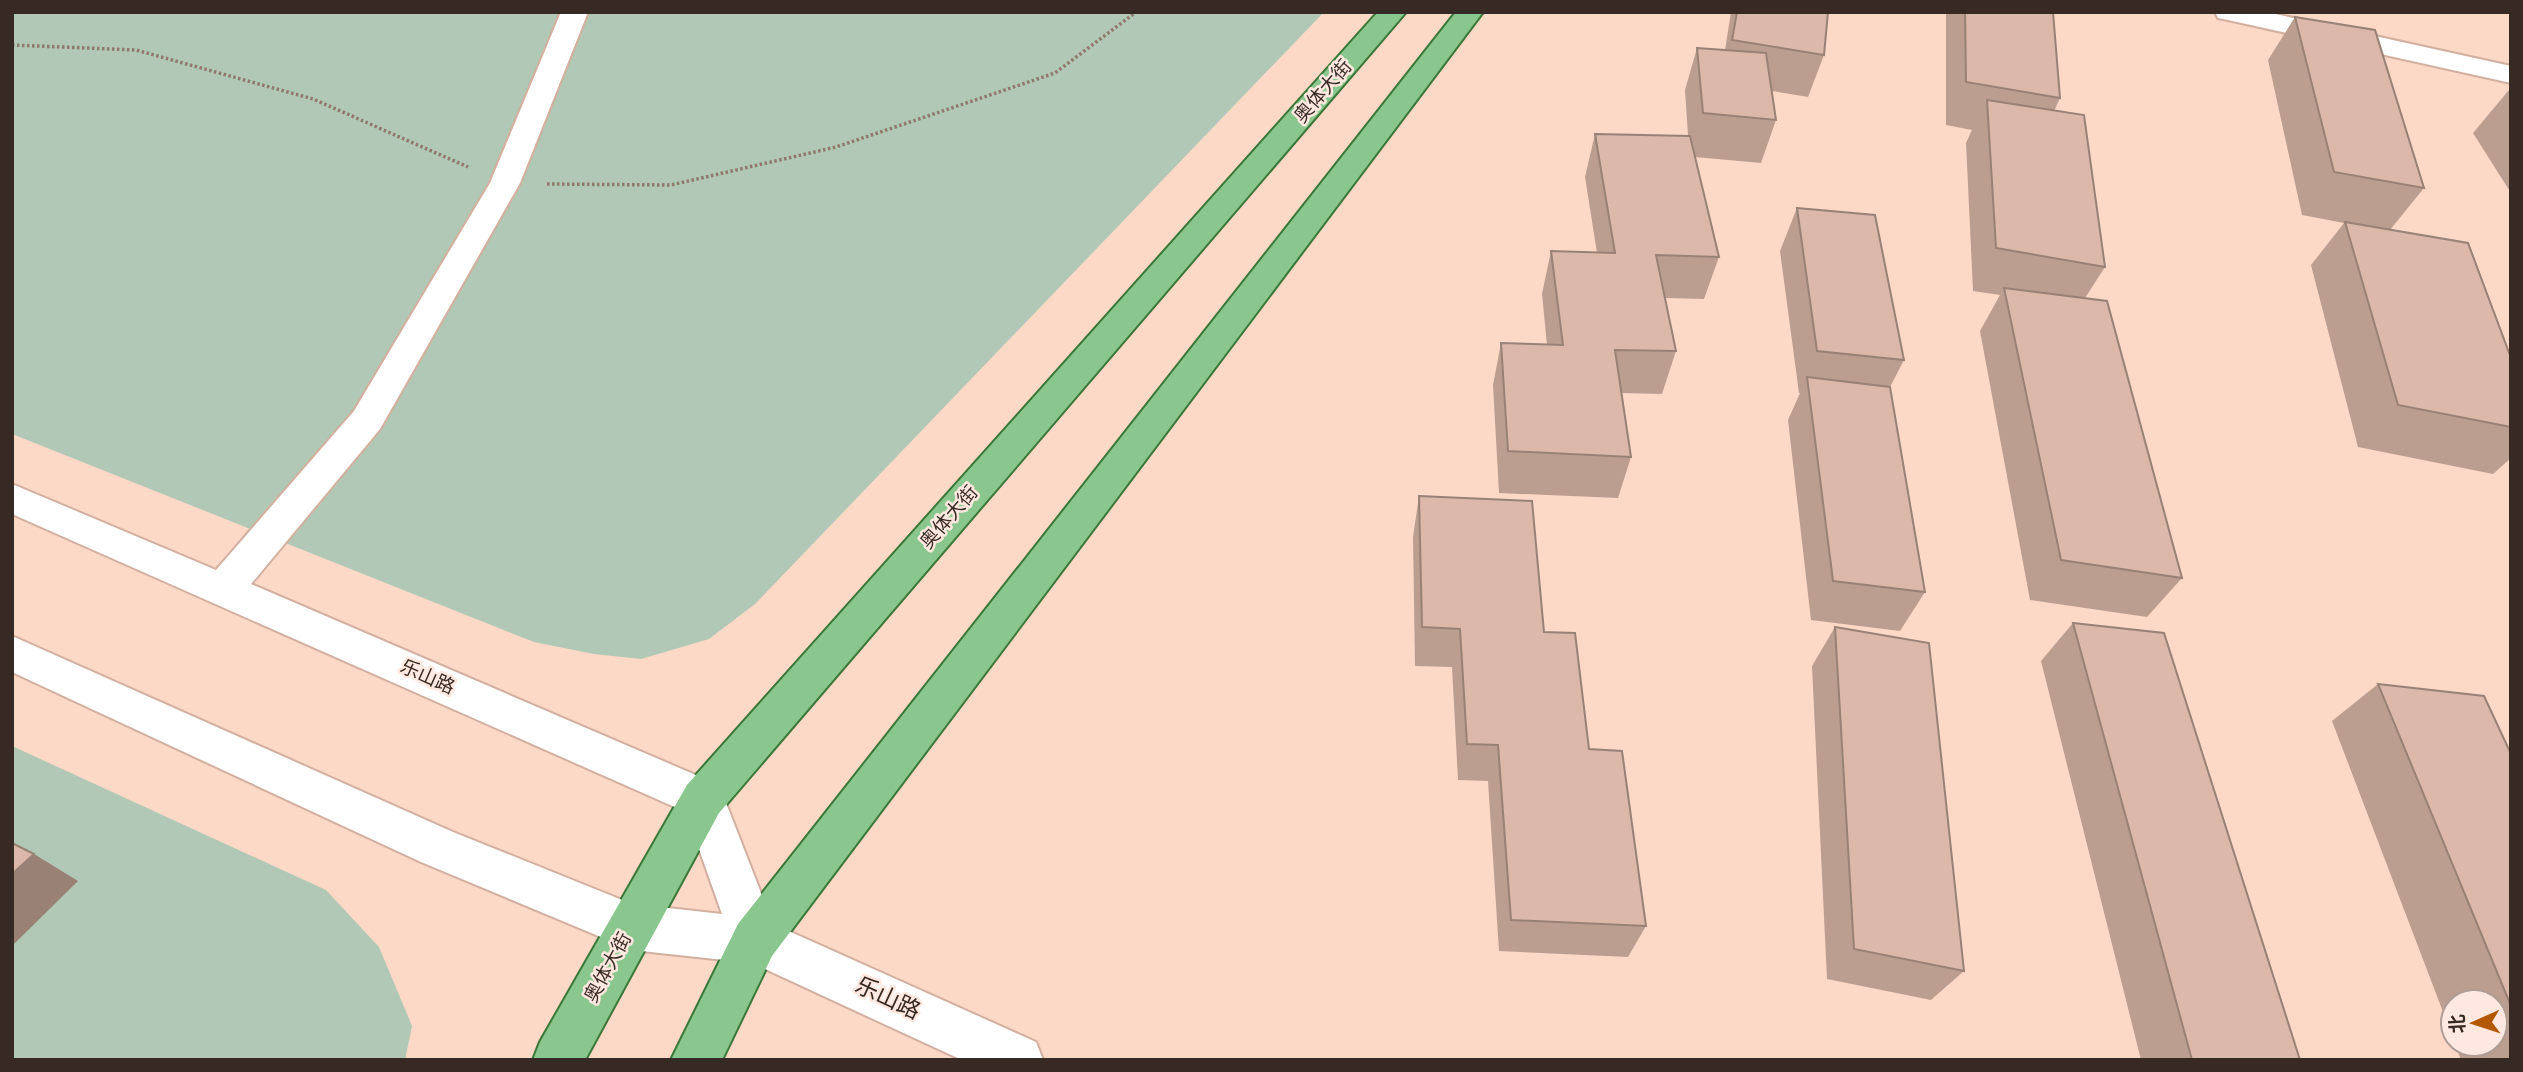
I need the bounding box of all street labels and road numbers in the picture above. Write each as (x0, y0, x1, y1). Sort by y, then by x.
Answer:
street label: 奥体大街 (1290, 55, 1358, 129)
street label: 奥体大街 (916, 481, 984, 555)
street label: 乐山路 (396, 655, 458, 701)
street label: 奥体大街 (580, 929, 638, 1007)
street label: 乐山路 (850, 972, 924, 1028)

